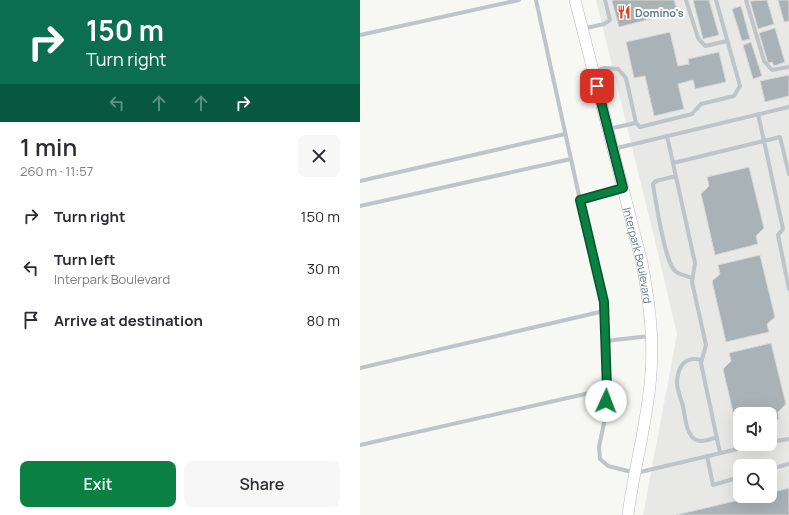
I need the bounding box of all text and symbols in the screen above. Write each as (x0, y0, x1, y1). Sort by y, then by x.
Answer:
restaurant icon: Domino's (616, 4, 632, 20)
place label: Domino's (635, 5, 684, 20)
text: 150 m (86, 11, 164, 49)
icon: right (20, 16, 72, 68)
text: Turn right (86, 47, 167, 71)
pin (580, 69, 614, 103)
icon: arrive (586, 75, 608, 97)
icon: left (106, 92, 128, 114)
icon: ahead (148, 92, 170, 114)
icon: ahead (190, 92, 212, 114)
icon: right (232, 92, 254, 114)
text: 1 min (20, 130, 77, 163)
button: close (298, 135, 340, 177)
text: 260 m · 11:57 (20, 162, 93, 180)
icon: right (20, 205, 42, 227)
street label: Interpark Boulevard (621, 205, 656, 304)
text: Turn right (54, 206, 125, 227)
text: 150 m (301, 206, 340, 227)
text: Turn left (54, 249, 116, 270)
icon: left (20, 257, 42, 279)
text: 30 m (307, 258, 340, 279)
text: Interpark Boulevard (54, 270, 170, 288)
icon: arrive (20, 309, 42, 331)
text: Arrive at destination (54, 310, 203, 331)
text: 80 m (306, 310, 340, 331)
position arrow (585, 380, 627, 422)
map controls (733, 407, 777, 503)
button: sound (733, 407, 777, 451)
button: search (733, 459, 777, 503)
button: Exit (20, 461, 176, 507)
button: Share (184, 461, 340, 507)

